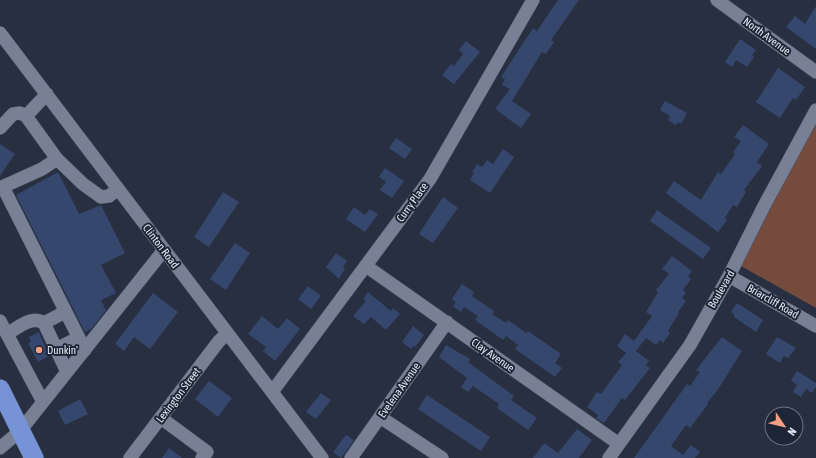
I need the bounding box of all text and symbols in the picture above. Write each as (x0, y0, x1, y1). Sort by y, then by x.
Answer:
street label: North Avenue (741, 15, 793, 57)
street label: Curry Place (394, 180, 430, 224)
street label: Clinton Road (141, 222, 181, 270)
street label: Boulevard (705, 268, 737, 310)
street label: Briarcliff Road (745, 281, 801, 321)
street label: Clay Avenue (469, 336, 517, 374)
place label: Dunkin' (47, 344, 78, 356)
marker: Dunkin' (34, 345, 44, 355)
street label: Evelena Avenue (376, 360, 422, 420)
street label: Lexington Street (154, 365, 202, 425)
north arrow (764, 406, 804, 446)
text: N (785, 426, 799, 438)

